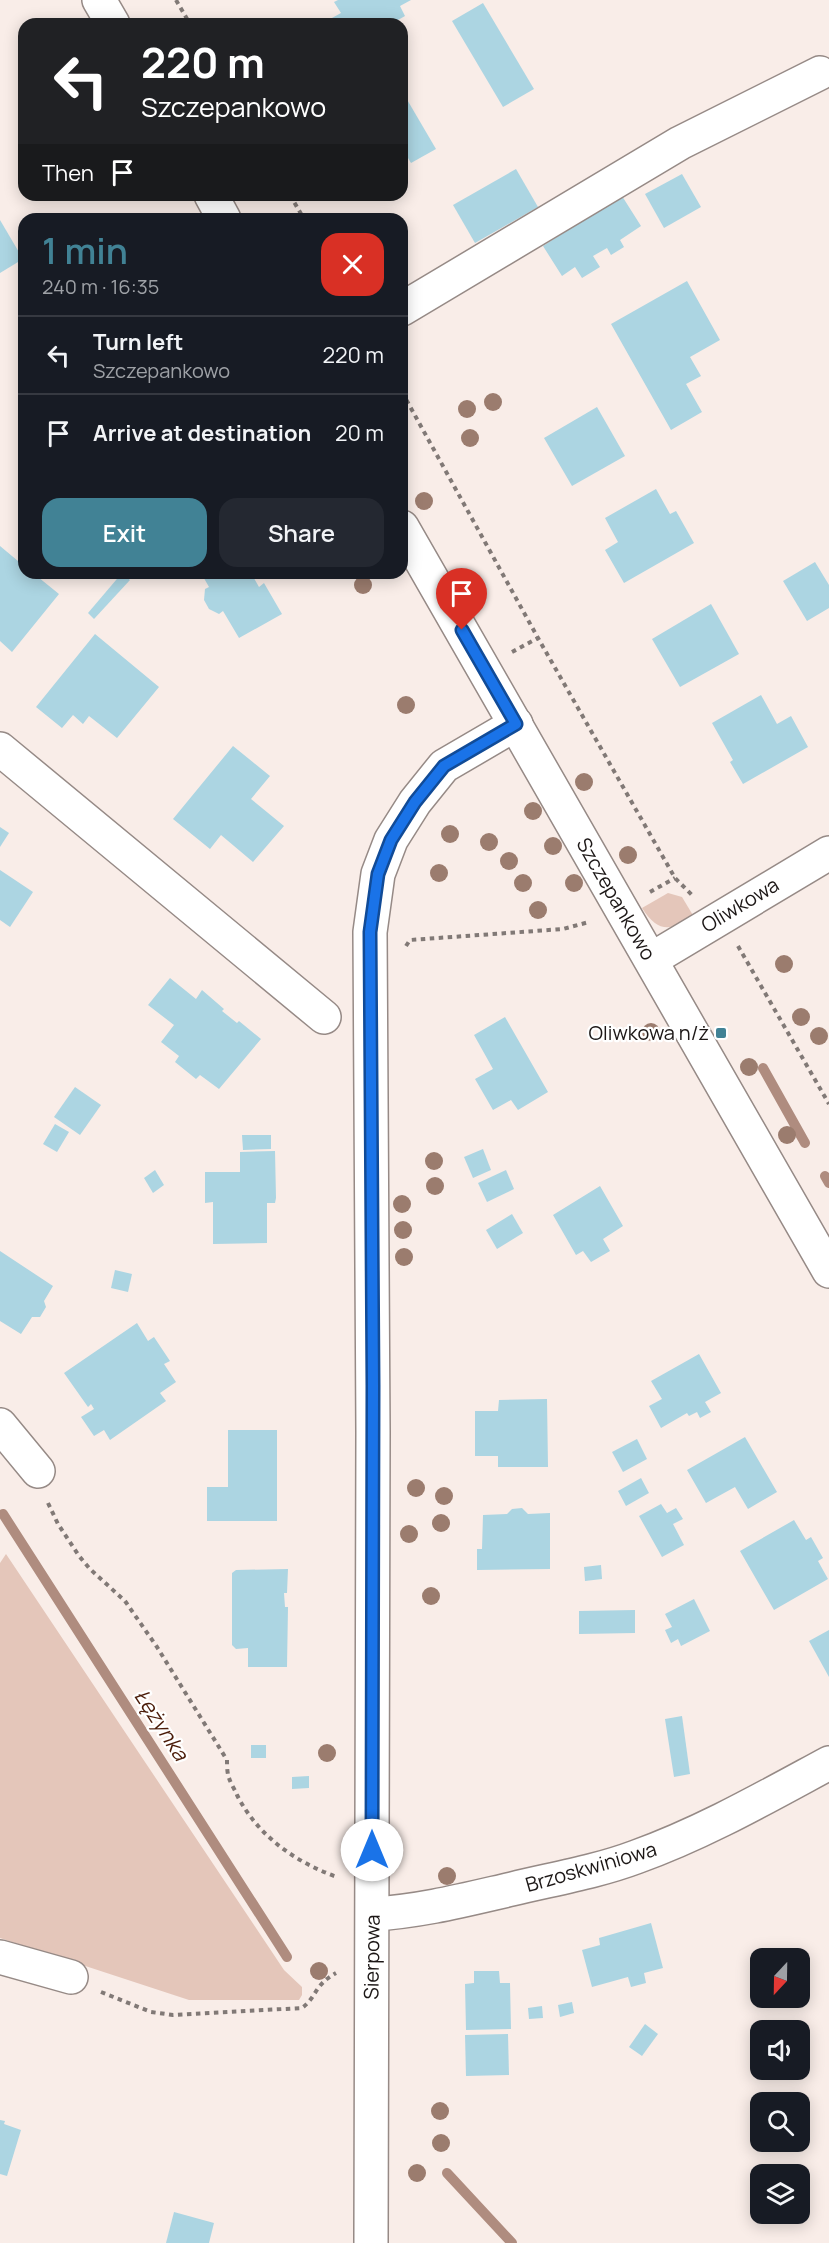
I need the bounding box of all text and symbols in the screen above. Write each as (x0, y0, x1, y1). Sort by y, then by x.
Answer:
text: 220 m (141, 33, 265, 91)
icon: left (42, 42, 120, 120)
text: Szczepankowo (141, 88, 326, 125)
icon: arrive (106, 156, 139, 189)
text: Then (42, 158, 94, 188)
text: 1 min (42, 226, 128, 275)
button: close (321, 233, 384, 296)
text: 240 m · 16:35 (42, 273, 159, 300)
text: Turn left (93, 327, 183, 357)
icon: left (42, 339, 75, 372)
text: 220 m (322, 340, 384, 370)
text: Szczepankowo (93, 357, 230, 384)
icon: arrive (42, 417, 75, 450)
text: Arrive at destination (93, 418, 311, 448)
text: 20 m (335, 418, 384, 448)
button: Exit (42, 498, 207, 567)
button: Share (219, 498, 384, 567)
pin (436, 568, 487, 630)
icon: arrive (445, 577, 478, 610)
street label: Szczepankowo (570, 833, 662, 965)
street label: Oliwkowa (696, 871, 784, 938)
place label: Oliwkowa n/ż (589, 1019, 709, 1046)
marker: Oliwkowa n/ż (714, 1026, 728, 1040)
water label: Łężynka (128, 1683, 196, 1767)
position arrow (340, 1818, 404, 1882)
street label: Brzoskwiniowa (522, 1835, 660, 1898)
street label: Sierpowa (357, 1914, 386, 2000)
north arrow (750, 1948, 810, 2008)
map controls (750, 1948, 810, 2224)
button: sound (750, 2020, 810, 2080)
button: search (750, 2092, 810, 2152)
button: layers (750, 2164, 810, 2224)

